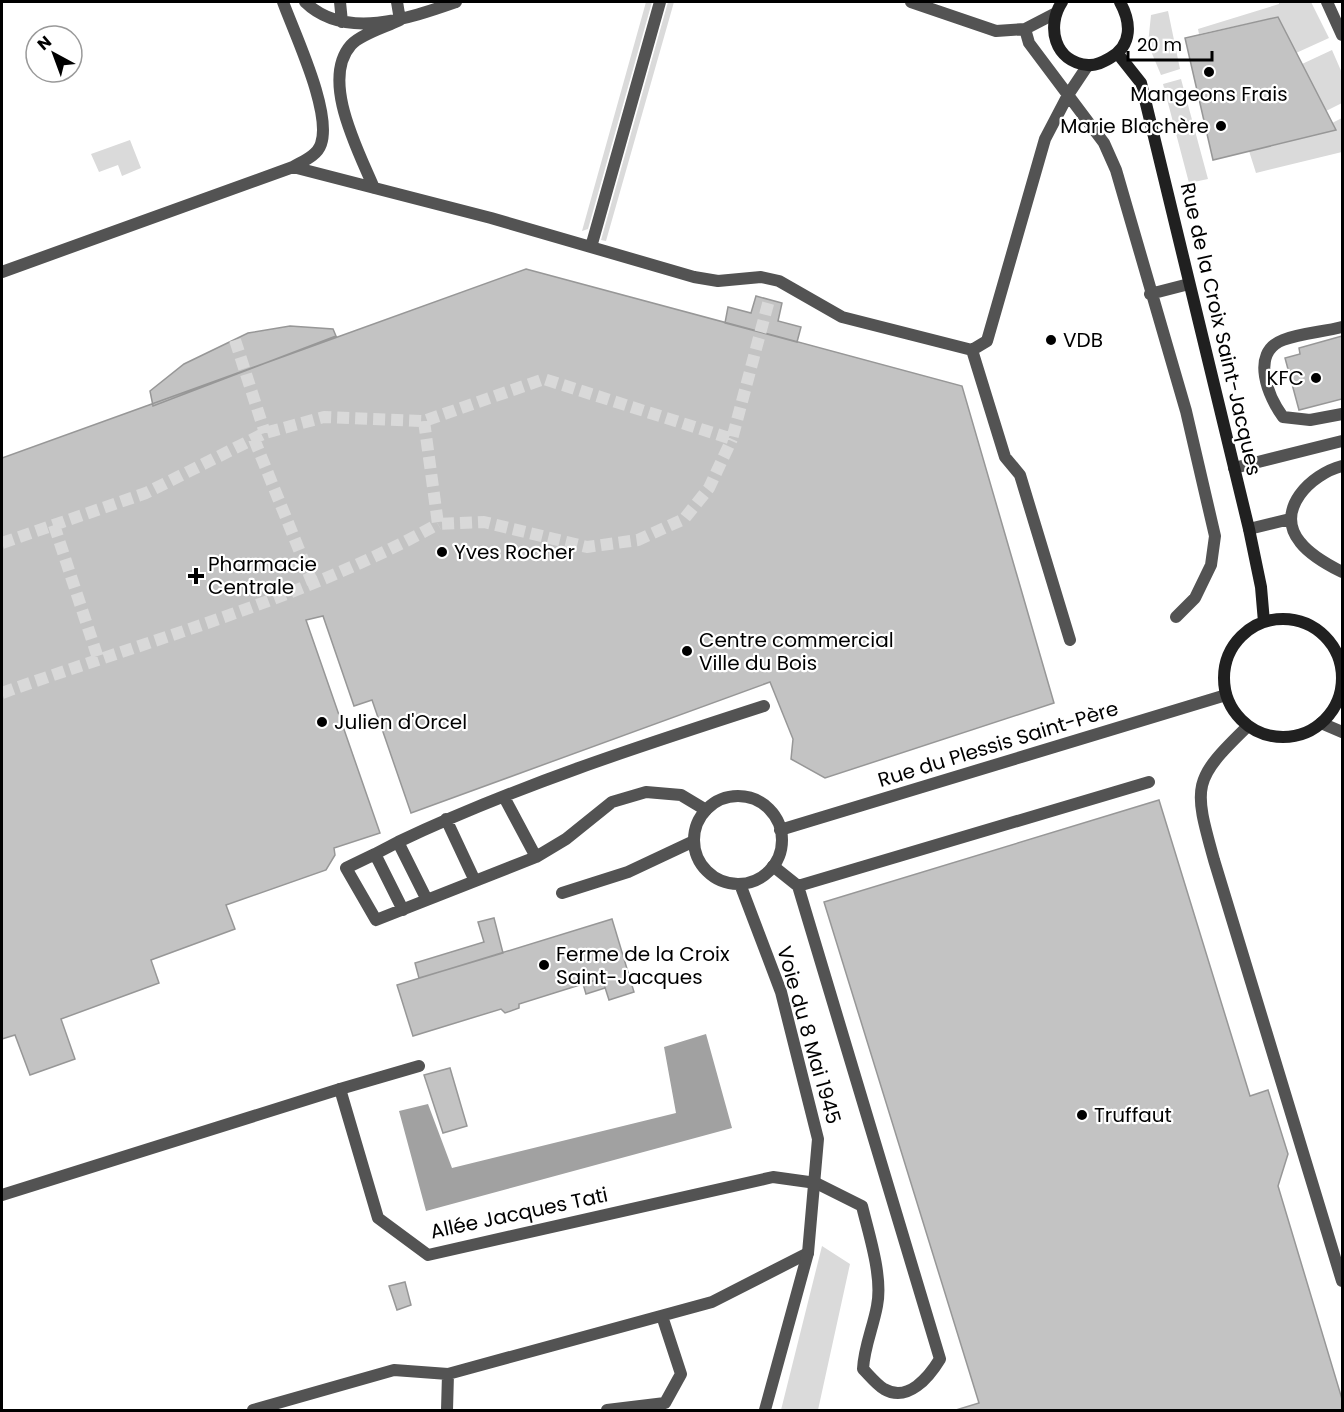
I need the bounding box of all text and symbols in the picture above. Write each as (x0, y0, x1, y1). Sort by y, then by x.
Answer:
north arrow (24, 24, 84, 84)
scale bar (1128, 24, 1212, 62)
text: N (32, 30, 57, 56)
text: 20 m (1137, 32, 1182, 57)
marker: Mangeons Frais (1202, 65, 1216, 79)
place label: Mangeons Frais (1130, 80, 1288, 108)
place label: Marie Blachère (1060, 112, 1209, 140)
marker: Marie Blachère (1214, 119, 1228, 133)
street label: Rue de la Croix Saint-Jacques (1174, 180, 1268, 478)
place label: VDB (1063, 326, 1103, 354)
marker: VDB (1044, 333, 1058, 347)
place label: KFC (1267, 364, 1304, 392)
marker: KFC (1309, 371, 1323, 385)
place label: Yves Rocher (454, 538, 575, 566)
marker: Yves Rocher (435, 545, 449, 559)
place label: Pharmacie Centrale (208, 550, 317, 601)
marker: Pharmacie Centrale (189, 569, 203, 583)
place label: Centre commercial Ville du Bois (699, 626, 894, 677)
marker: Centre commercial Ville du Bois (680, 644, 694, 658)
street label: Rue du Plessis Saint-Père (874, 694, 1122, 794)
place label: Julien d'Orcel (334, 708, 467, 736)
marker: Julien d'Orcel (315, 715, 329, 729)
place label: Ferme de la Croix Saint-Jacques (556, 940, 730, 991)
street label: Voie du 8 Mai 1945 (770, 943, 848, 1127)
marker: Ferme de la Croix Saint-Jacques (537, 958, 551, 972)
place label: Truffaut (1094, 1101, 1172, 1129)
marker: Truffaut (1075, 1108, 1089, 1122)
street label: Allée Jacques Tati (428, 1181, 610, 1245)

